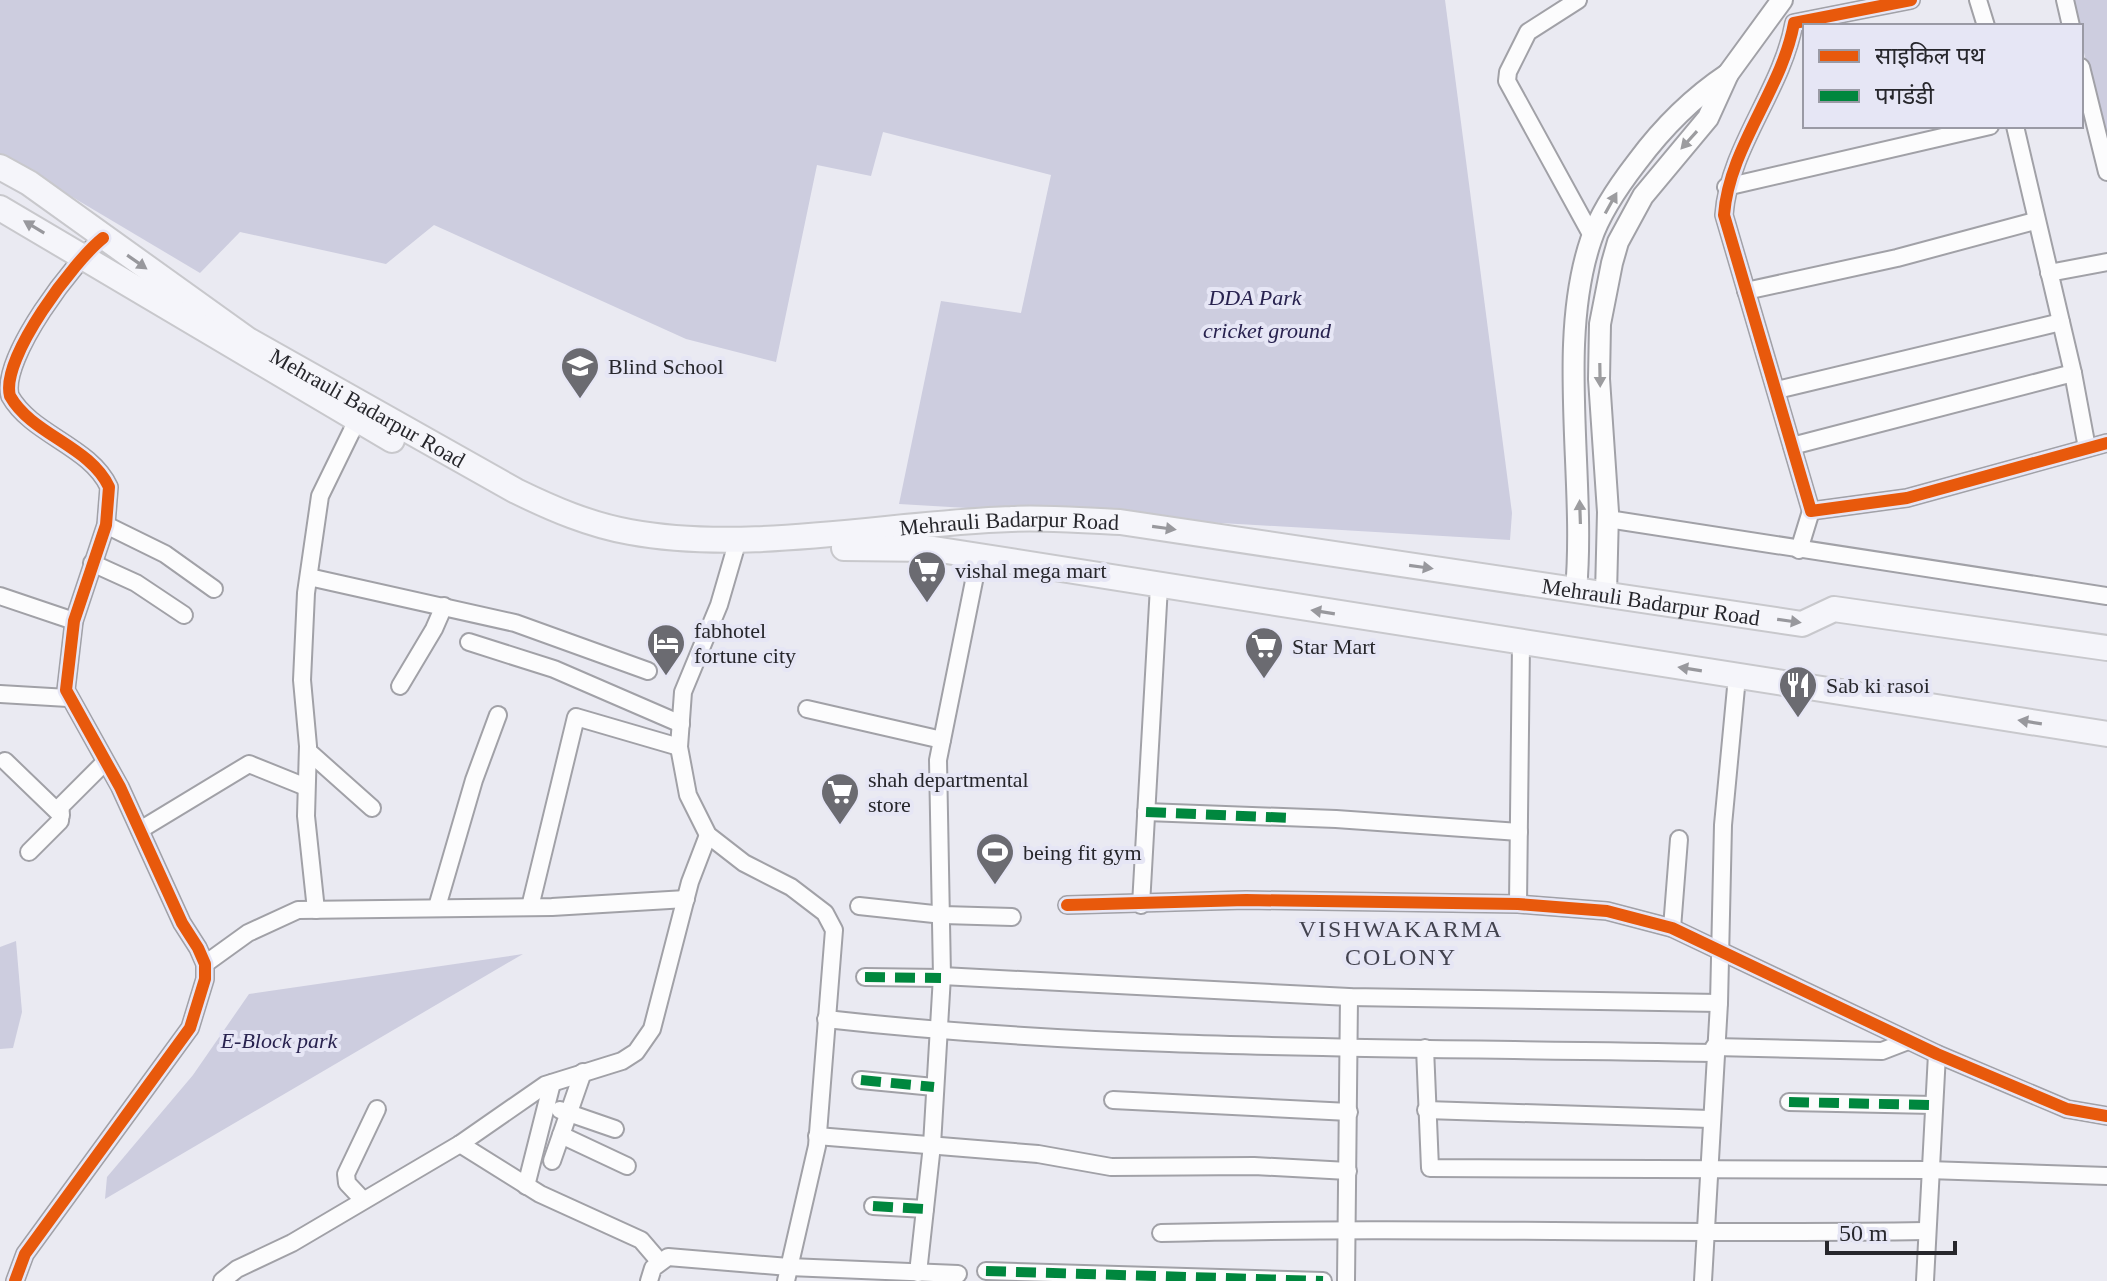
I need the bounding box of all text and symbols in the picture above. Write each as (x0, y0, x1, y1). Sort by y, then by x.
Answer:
legend (1803, 24, 2083, 128)
text: साइकिल पथ (1875, 42, 1986, 69)
text: पगडंडी (1875, 82, 1935, 109)
one-way arrow (1681, 130, 1698, 150)
one-way arrow (1603, 192, 1617, 214)
one-way arrow (23, 220, 45, 234)
one-way arrow (127, 254, 147, 270)
park label: DDA Park (1207, 285, 1303, 310)
park label: cricket ground (1203, 318, 1332, 343)
street label: Mehrauli Badarpur Road (266, 343, 470, 472)
school or university icon: Blind School (559, 345, 601, 400)
place label: Blind School (608, 354, 724, 379)
one-way arrow (1594, 363, 1606, 388)
one-way arrow (1574, 499, 1587, 524)
street label: Mehrauli Badarpur Road (898, 506, 1119, 540)
one-way arrow (1152, 522, 1177, 535)
supermarket icon: vishal mega mart (906, 549, 948, 604)
place label: vishal mega mart (955, 558, 1107, 583)
one-way arrow (1409, 561, 1434, 573)
street label: Mehrauli Badarpur Road (1540, 573, 1762, 630)
one-way arrow (1310, 605, 1335, 617)
one-way arrow (1777, 615, 1802, 628)
place label: fabhotel fortune city (694, 618, 796, 668)
hotel icon: fabhotel fortune city (645, 622, 687, 677)
supermarket icon: Star Mart (1243, 625, 1285, 680)
place label: Star Mart (1292, 634, 1376, 659)
one-way arrow (1677, 662, 1702, 675)
restaurant icon: Sab ki rasoi (1777, 664, 1819, 719)
place label: Sab ki rasoi (1826, 673, 1930, 698)
one-way arrow (2017, 715, 2042, 728)
place label: shah departmental store (868, 767, 1029, 817)
supermarket icon: shah departmental store (819, 771, 861, 826)
sports icon: being fit gym (974, 831, 1016, 886)
place label: being fit gym (1023, 840, 1142, 865)
district label: VISHWAKARMA COLONY (1299, 916, 1503, 970)
park label: E-Block park (220, 1028, 339, 1053)
scale bar (1827, 1205, 1955, 1255)
text: 50 m (1839, 1220, 1888, 1246)

